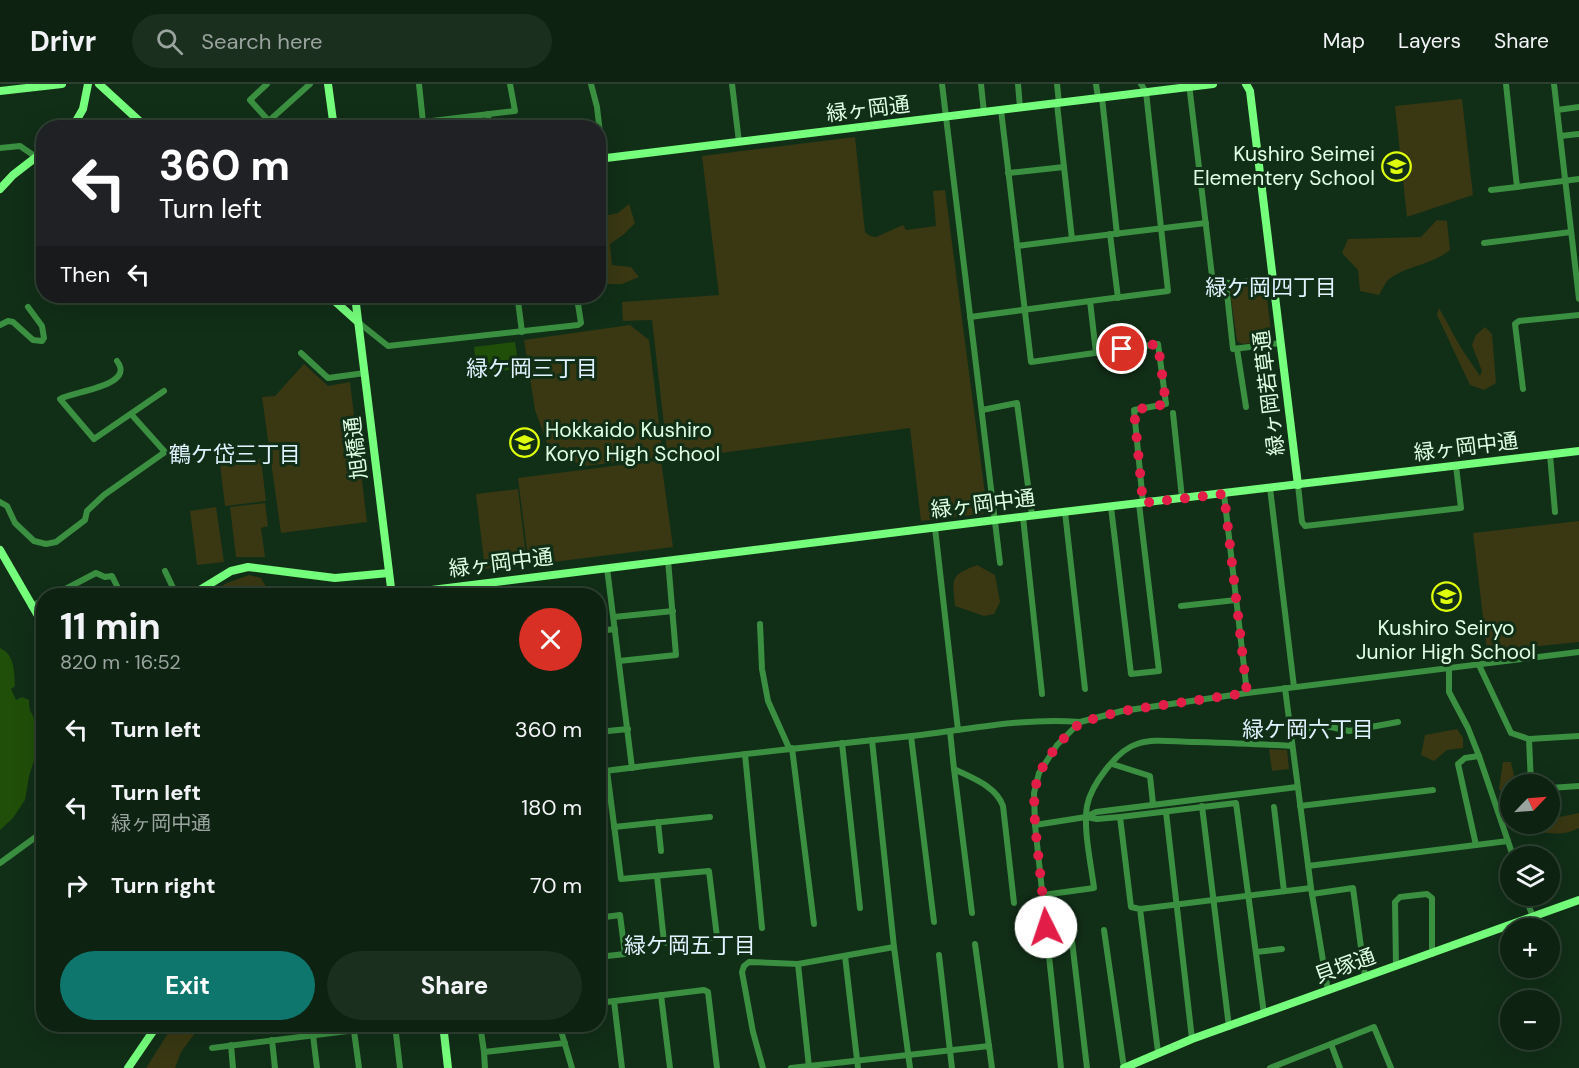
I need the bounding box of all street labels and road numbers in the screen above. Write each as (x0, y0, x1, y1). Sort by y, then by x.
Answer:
street label: 緑ヶ岡通 (825, 90, 911, 128)
street label: 緑ヶ岡若草通 (1247, 329, 1291, 457)
street label: 旭橋通 (338, 415, 374, 481)
street label: 緑ヶ岡中通 (1412, 427, 1520, 467)
street label: 緑ヶ岡中通 (929, 484, 1037, 524)
street label: 緑ヶ岡中通 (447, 543, 555, 583)
street label: 貝塚通 (1311, 942, 1379, 990)

